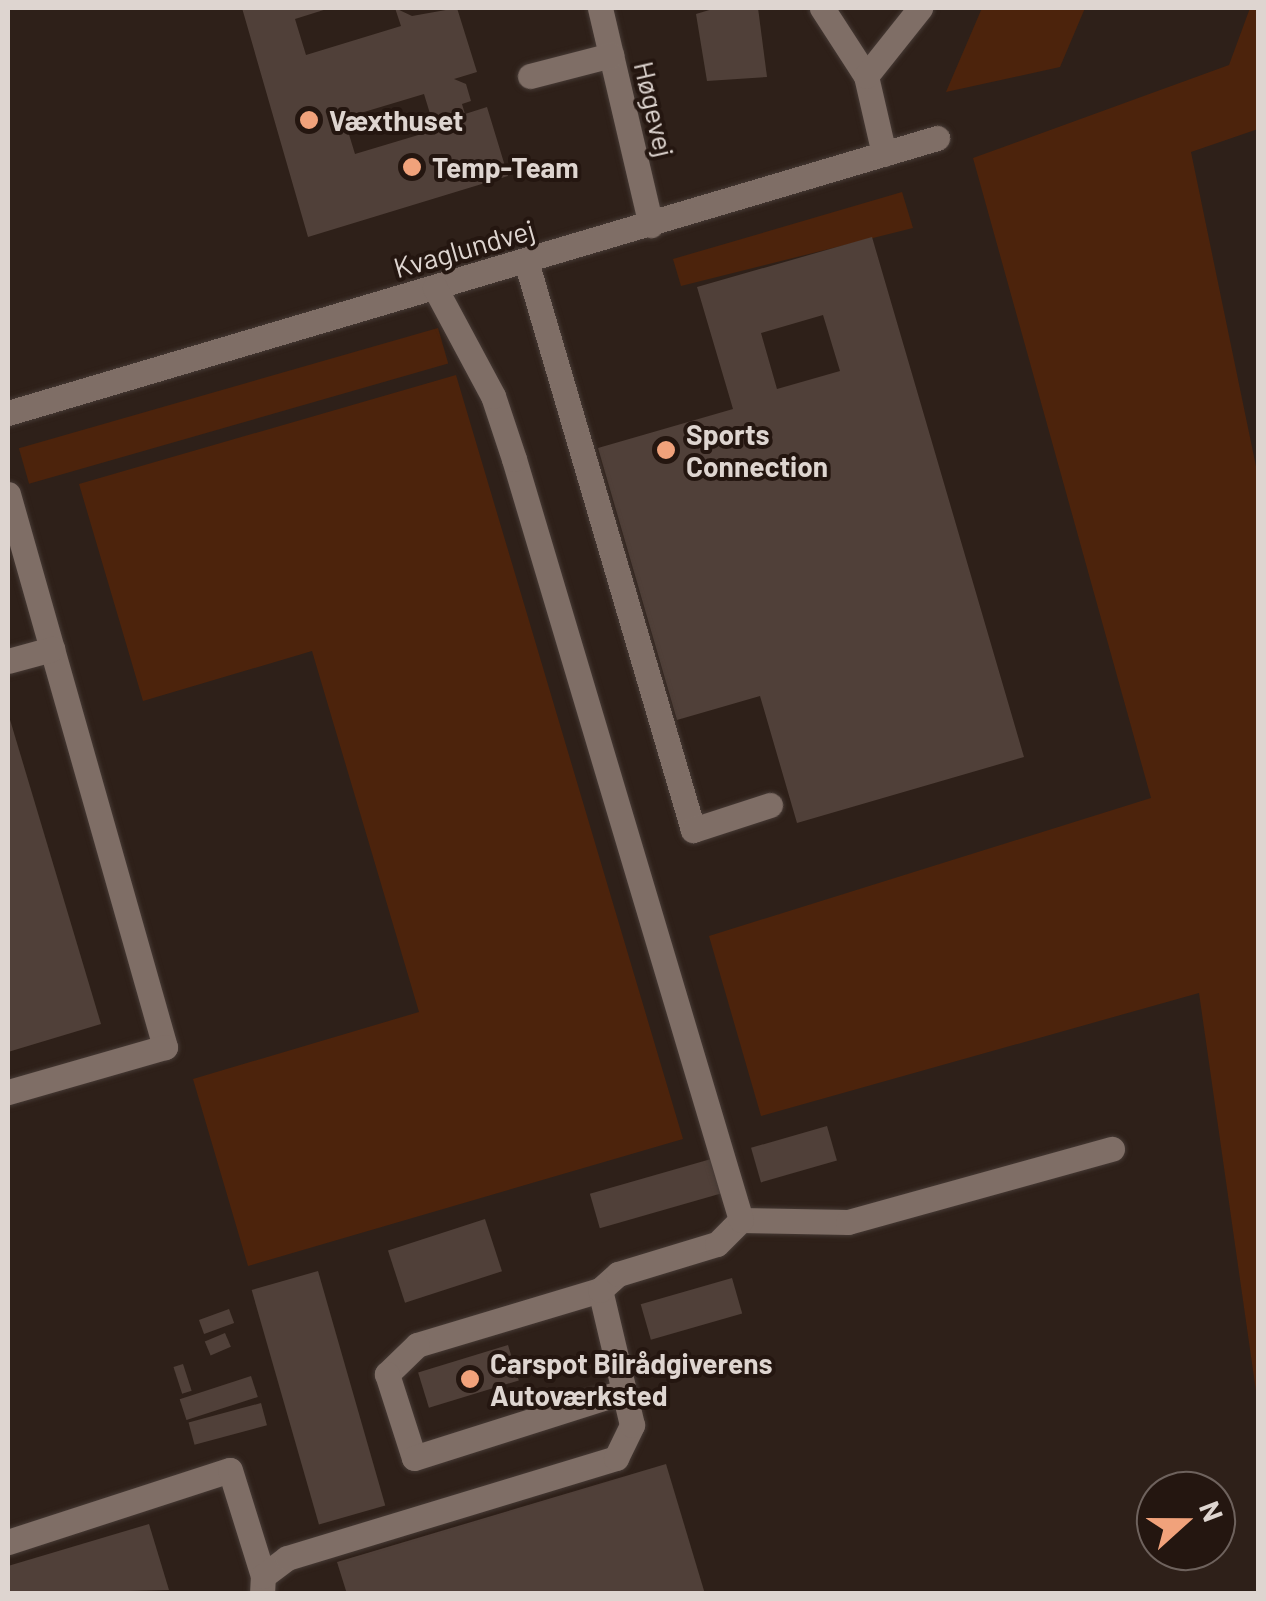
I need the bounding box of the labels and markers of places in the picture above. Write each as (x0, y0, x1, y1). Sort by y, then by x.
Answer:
place label: Væxthuset (329, 103, 463, 137)
marker: Væxthuset (298, 109, 320, 131)
place label: Temp-Team (432, 150, 579, 184)
marker: Temp-Team (401, 156, 423, 178)
place label: Sports Connection (686, 417, 828, 483)
marker: Sports Connection (655, 439, 677, 461)
place label: Carspot Bilrådgiverens Autoværksted (490, 1346, 773, 1412)
marker: Carspot Bilrådgiverens Autoværksted (459, 1368, 481, 1390)

